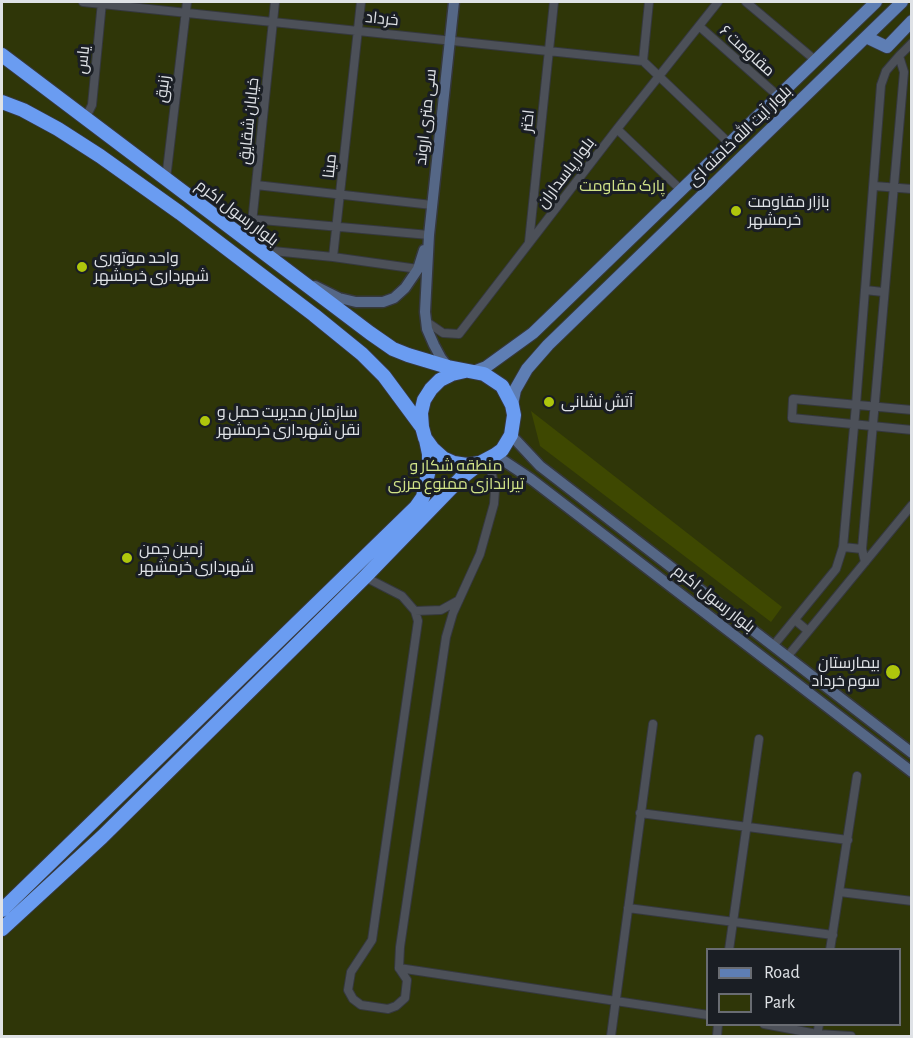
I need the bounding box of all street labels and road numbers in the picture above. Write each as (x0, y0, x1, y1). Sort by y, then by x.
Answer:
street label: خرداد (364, 8, 400, 30)
street label: مقاومت ۶ (715, 21, 779, 81)
street label: یاس (72, 45, 94, 75)
street label: سی متری اروند (411, 68, 441, 166)
street label: زنبق (152, 74, 174, 104)
street label: خیابان شقایق (235, 77, 263, 165)
street label: بلوار آیت الله خامنه ای (684, 82, 796, 190)
street label: اختر (517, 109, 539, 133)
street label: بلوار پاسداران (533, 134, 599, 212)
street label: مینا (319, 153, 341, 179)
street label: بلوار رسول اکرم (192, 176, 282, 250)
street label: بلوار رسول اکرم (669, 561, 759, 637)

